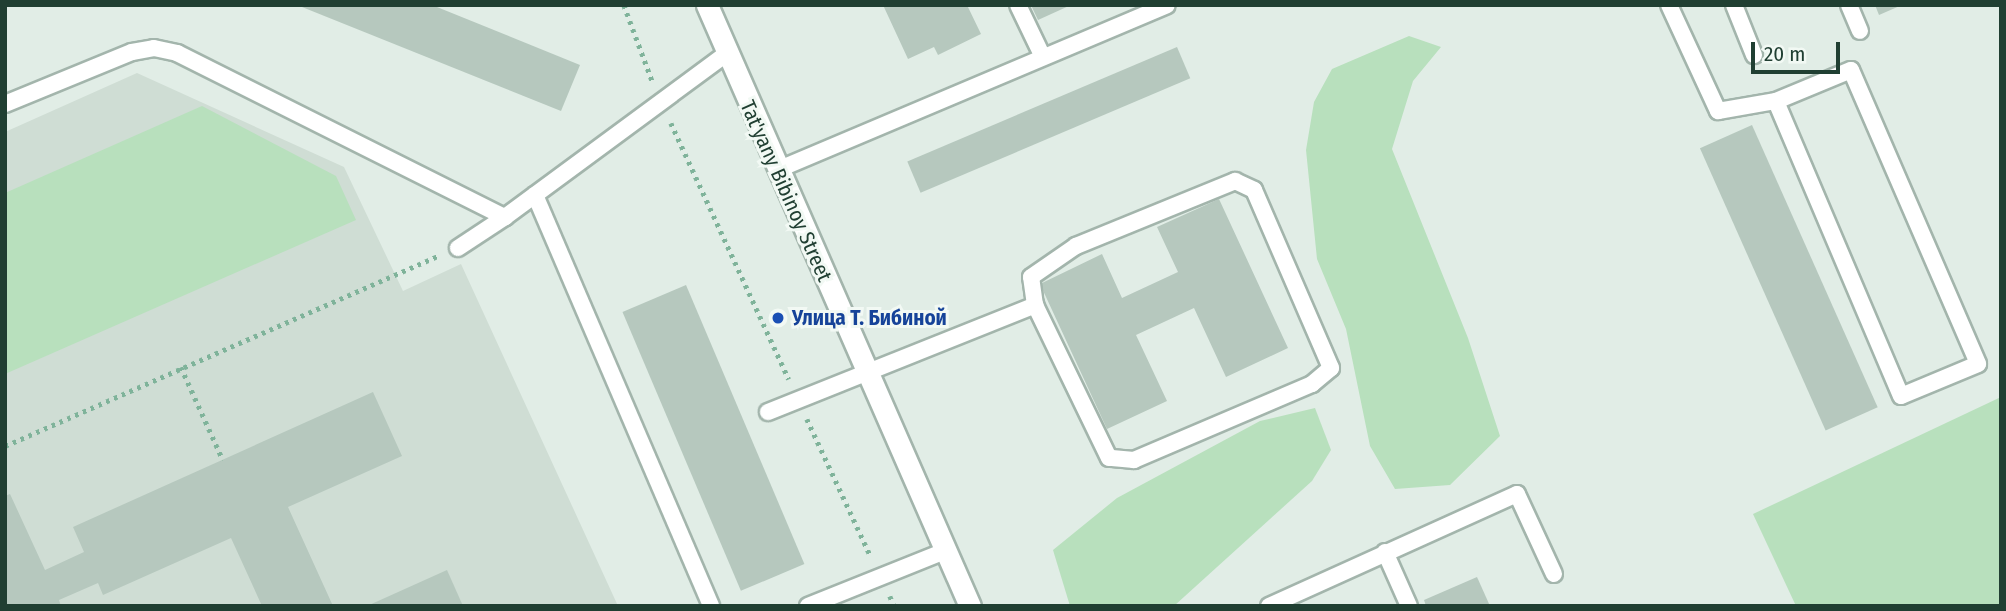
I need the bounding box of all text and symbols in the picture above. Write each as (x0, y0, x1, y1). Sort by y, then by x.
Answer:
scale bar (1754, 28, 1843, 72)
text: 20 m (1764, 41, 1805, 67)
street label: Tat'yany Bibinoy Street (735, 97, 837, 285)
place label: Улица Т. Бибиной (792, 305, 947, 331)
marker: Улица Т. Бибиной (770, 310, 786, 326)

